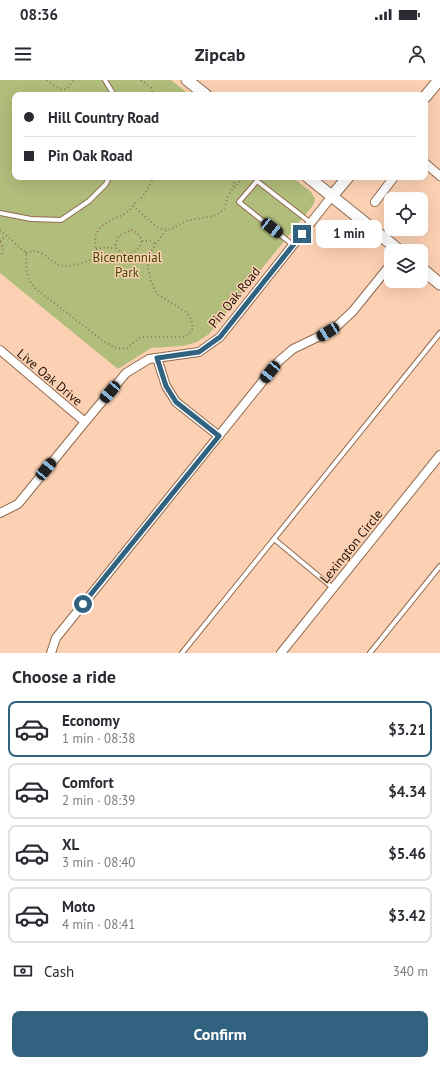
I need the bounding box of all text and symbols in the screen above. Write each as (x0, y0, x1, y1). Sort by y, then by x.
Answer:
text: 08:36 (20, 5, 58, 24)
icon: menu (12, 43, 34, 65)
text: Zipcab (195, 43, 245, 66)
icon: person (406, 43, 428, 65)
text: Hill Country Road (48, 108, 159, 127)
text: Pin Oak Road (48, 146, 132, 165)
map controls (384, 192, 428, 288)
button: locate (384, 192, 428, 236)
car (259, 216, 285, 240)
callout: 1 min (316, 220, 382, 248)
route end (293, 225, 311, 243)
text: 1 min (333, 225, 365, 242)
button: layers (384, 244, 428, 288)
park label: Bicentennial Park (92, 249, 162, 281)
street label: Pin Oak Road (205, 263, 264, 331)
car (315, 321, 341, 343)
street label: Live Oak Drive (14, 345, 86, 410)
car (258, 359, 282, 385)
car (98, 379, 122, 405)
car (34, 456, 58, 482)
street label: Lexington Circle (316, 506, 386, 587)
route start (74, 595, 92, 613)
text: Choose a ride (12, 665, 116, 688)
icon: car (14, 711, 50, 747)
text: Economy (62, 711, 120, 730)
text: $3.21 (388, 720, 426, 739)
text: 1 min · 08:38 (62, 730, 135, 747)
icon: car (14, 773, 50, 809)
text: Comfort (62, 773, 114, 792)
text: $4.34 (388, 782, 426, 801)
text: 2 min · 08:39 (62, 792, 135, 809)
icon: car (14, 835, 50, 871)
text: XL (62, 835, 79, 854)
text: $5.46 (388, 844, 426, 863)
text: 3 min · 08:40 (62, 854, 135, 871)
icon: car (14, 897, 50, 933)
text: Moto (62, 897, 95, 916)
text: $3.42 (388, 906, 426, 925)
text: 4 min · 08:41 (62, 916, 135, 933)
icon: cash (12, 960, 34, 982)
text: Cash (44, 962, 74, 981)
text: 340 m (393, 963, 428, 980)
button: Confirm (12, 1011, 428, 1057)

